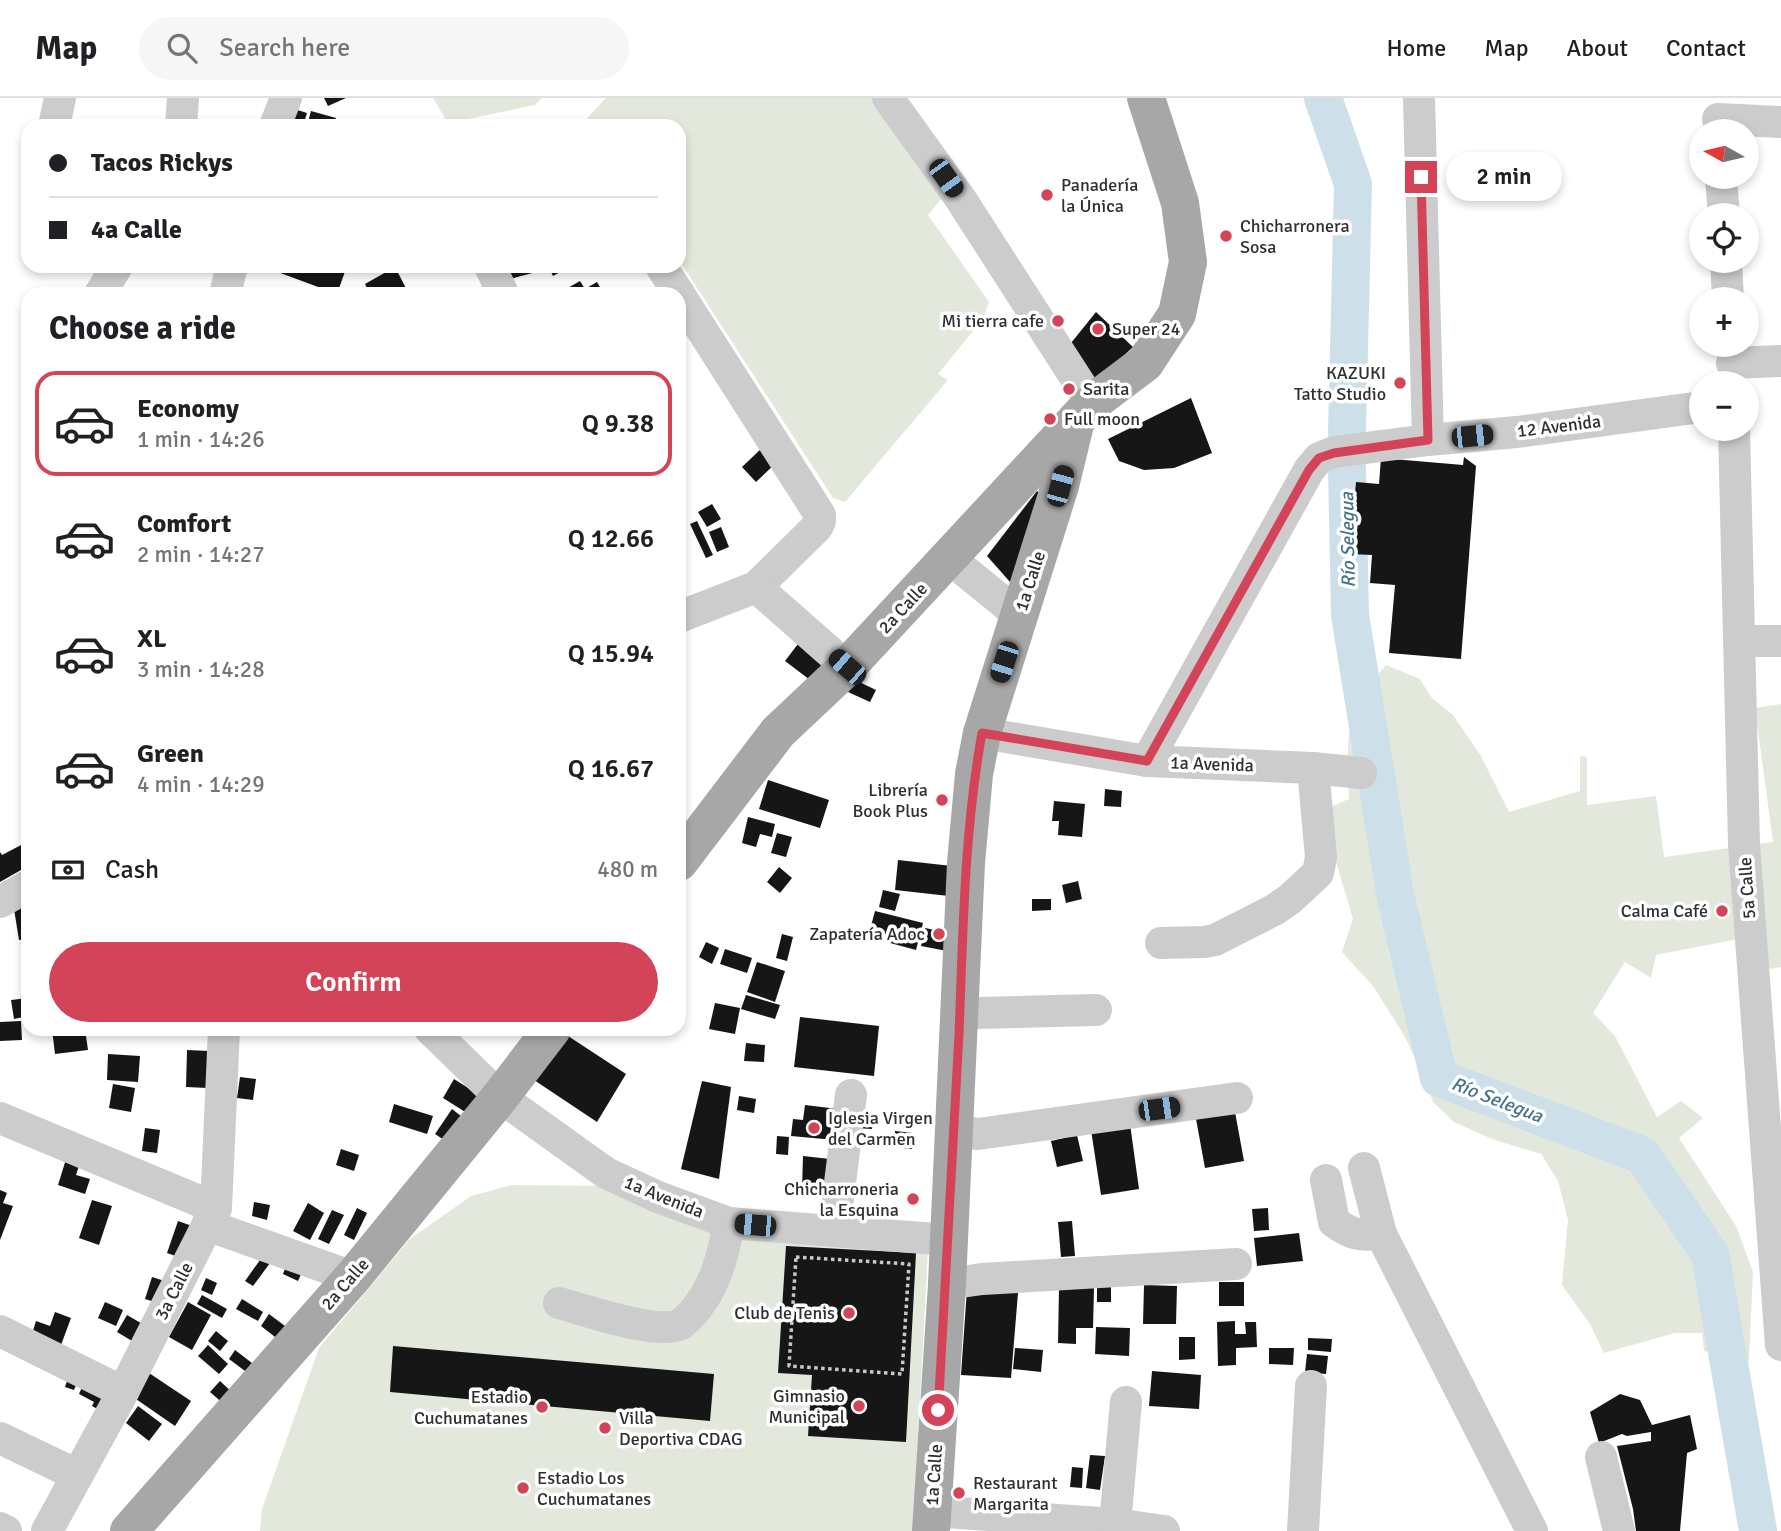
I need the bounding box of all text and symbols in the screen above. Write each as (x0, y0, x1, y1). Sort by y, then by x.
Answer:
search box (139, 17, 629, 80)
text: Map (35, 28, 97, 69)
icon: search (163, 29, 201, 67)
text: Search here (219, 32, 350, 64)
text: Home (1386, 33, 1446, 63)
text: Map (1484, 33, 1529, 63)
text: About (1567, 33, 1628, 63)
text: Contact (1666, 33, 1746, 63)
north arrow (1689, 119, 1759, 189)
map controls (1689, 119, 1759, 441)
text: Tacos Rickys (91, 147, 233, 179)
callout: 2 min (1446, 153, 1561, 202)
car (926, 155, 967, 201)
route end (1405, 161, 1437, 193)
text: 2 min (1476, 162, 1532, 191)
place label: Panadería la Única (1061, 174, 1138, 217)
marker: Panadería la Única (1039, 187, 1055, 203)
button: locate (1689, 203, 1759, 273)
text: 4a Calle (91, 214, 182, 246)
place label: Chicharronera Sosa (1240, 215, 1350, 258)
marker: Chicharronera Sosa (1218, 228, 1234, 244)
button: + (1689, 287, 1759, 357)
text: Choose a ride (49, 309, 236, 348)
place label: Mi tierra cafe (942, 310, 1044, 332)
marker: Mi tierra cafe (1050, 313, 1066, 329)
place label: Super 24 (1112, 318, 1181, 340)
marker: Super 24 (1090, 321, 1106, 337)
place label: KAZUKI Tatto Studio (1294, 362, 1386, 405)
button: − (1689, 371, 1759, 441)
marker: KAZUKI Tatto Studio (1392, 375, 1408, 391)
place label: Sarita (1083, 378, 1129, 400)
marker: Sarita (1061, 381, 1077, 397)
icon: car (53, 392, 116, 455)
text: Economy (137, 393, 239, 425)
text: Q 9.38 (582, 408, 654, 440)
place label: Full moon (1064, 408, 1140, 430)
street label: 12 Avenida (1516, 410, 1602, 442)
marker: Full moon (1042, 411, 1058, 427)
car (1451, 423, 1494, 449)
text: 1 min · 14:26 (137, 425, 265, 454)
car (1045, 463, 1076, 509)
water label: Río Selegua (1335, 491, 1361, 588)
icon: car (53, 507, 116, 570)
text: Comfort (137, 508, 231, 540)
text: Q 12.66 (568, 523, 654, 555)
text: 2 min · 14:27 (137, 540, 265, 569)
street label: 1a Calle (1010, 548, 1050, 614)
street label: 2a Calle (874, 578, 932, 638)
icon: car (53, 622, 116, 685)
text: XL (137, 623, 167, 655)
text: Q 15.94 (568, 638, 654, 670)
car (988, 639, 1021, 685)
car (825, 645, 870, 689)
text: 3 min · 14:28 (137, 655, 265, 684)
icon: car (53, 737, 116, 800)
text: Green (137, 738, 204, 770)
street label: 1a Avenida (1170, 752, 1254, 776)
text: Q 16.67 (568, 753, 654, 785)
text: 4 min · 14:29 (137, 770, 265, 799)
place label: Librería Book Plus (852, 779, 928, 822)
marker: Librería Book Plus (934, 792, 950, 808)
icon: cash (49, 851, 87, 889)
text: Cash (105, 854, 159, 886)
text: 480 m (597, 855, 658, 884)
street label: 5a Calle (1734, 856, 1760, 920)
place label: Calma Café (1621, 900, 1708, 922)
marker: Calma Café (1714, 903, 1730, 919)
place label: Zapatería Adoc (809, 923, 925, 945)
marker: Zapatería Adoc (931, 926, 947, 942)
button: Confirm (49, 942, 658, 1022)
water label: Río Selegua (1448, 1072, 1547, 1129)
car (1137, 1096, 1182, 1122)
place label: Iglesia Virgen del Carmen (828, 1107, 933, 1150)
marker: Iglesia Virgen del Carmen (806, 1120, 822, 1136)
street label: 1a Avenida (621, 1171, 707, 1223)
place label: Chicharroneria la Esquina (784, 1178, 899, 1221)
marker: Chicharroneria la Esquina (905, 1191, 921, 1207)
car (734, 1213, 777, 1237)
street label: 2a Calle (316, 1253, 374, 1315)
street label: 3a Calle (150, 1258, 198, 1324)
place label: Club de Tenis (734, 1302, 835, 1324)
marker: Club de Tenis (841, 1305, 857, 1321)
place label: Gimnasio Municipal (768, 1385, 845, 1428)
place label: Estadio Cuchumatanes (414, 1386, 528, 1429)
route start (922, 1394, 954, 1426)
marker: Gimnasio Municipal (851, 1398, 867, 1414)
marker: Estadio Cuchumatanes (534, 1399, 550, 1415)
place label: Villa Deportiva CDAG (619, 1407, 743, 1450)
marker: Villa Deportiva CDAG (597, 1420, 613, 1436)
street label: 1a Calle (921, 1443, 947, 1507)
place label: Estadio Los Cuchumatanes (537, 1467, 651, 1510)
place label: Restaurant Margarita (973, 1472, 1057, 1515)
marker: Estadio Los Cuchumatanes (515, 1480, 531, 1496)
marker: Restaurant Margarita (951, 1485, 967, 1501)

